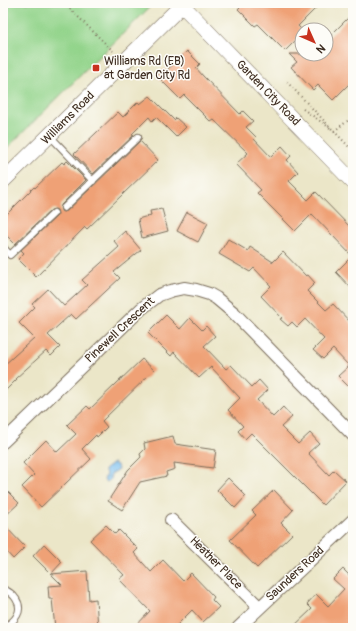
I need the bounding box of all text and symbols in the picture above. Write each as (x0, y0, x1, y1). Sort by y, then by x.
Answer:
north arrow (294, 22, 334, 62)
text: N (313, 41, 328, 56)
place label: Williams Rd (EB) at Garden City Rd (104, 54, 190, 83)
street label: Garden City Road (233, 57, 303, 129)
marker: Williams Rd (EB) at Garden City Rd (91, 63, 101, 73)
street label: Williams Road (38, 88, 98, 148)
street label: Pinewell Crescent (82, 294, 158, 366)
street label: Heather Place (186, 533, 246, 593)
street label: Saunders Road (263, 543, 327, 605)

